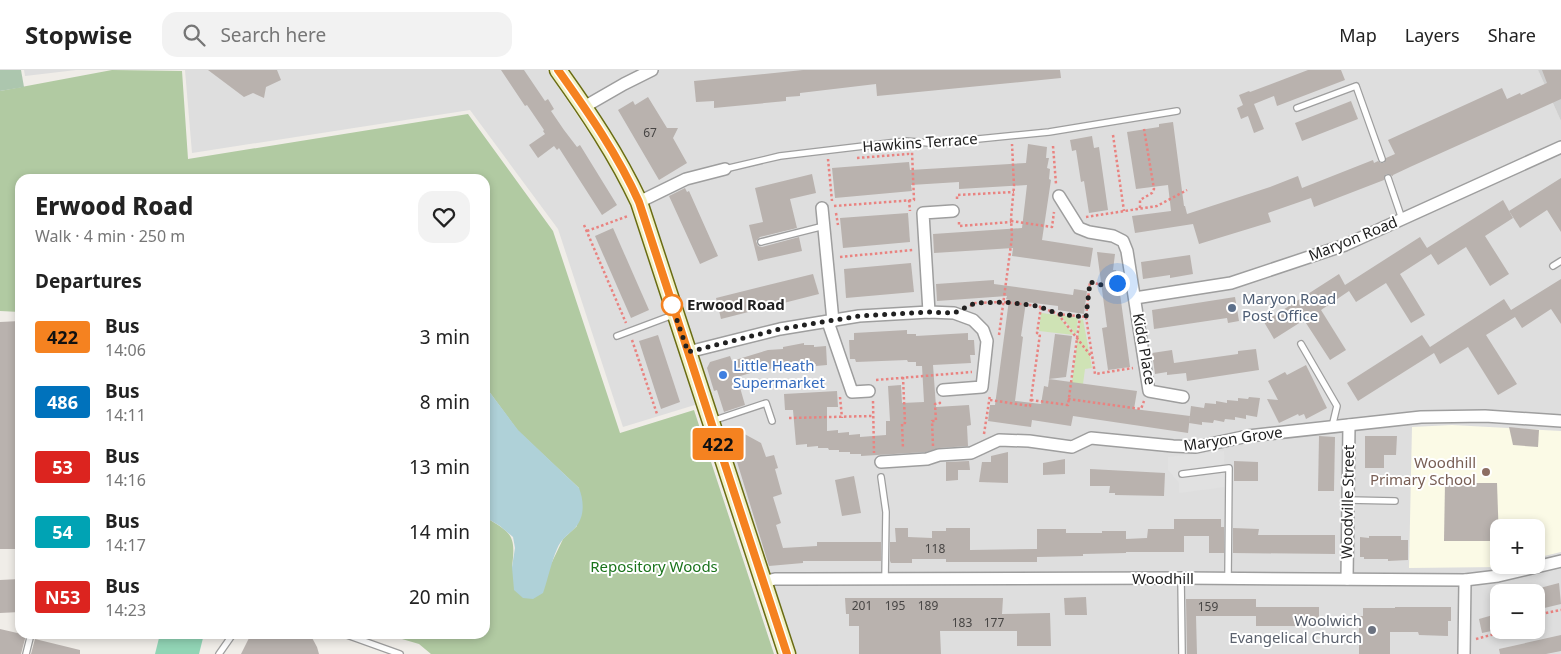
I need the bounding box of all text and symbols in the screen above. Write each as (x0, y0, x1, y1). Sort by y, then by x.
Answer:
search box (162, 12, 512, 57)
text: Stopwise (25, 18, 132, 51)
icon: search (180, 21, 208, 49)
text: Search here (220, 22, 326, 48)
text: Map (1339, 23, 1377, 47)
text: Layers (1405, 23, 1460, 47)
text: Share (1488, 23, 1536, 47)
house number: 67 (643, 124, 657, 141)
street label: Hawkins Terrace (862, 128, 978, 156)
text: Erwood Road (35, 189, 193, 222)
button: heart (418, 191, 470, 243)
street label: Maryon Road (1305, 211, 1400, 265)
text: Walk · 4 min · 250 m (35, 225, 185, 247)
text: Departures (35, 268, 142, 294)
your location (1105, 271, 1130, 296)
place label: Maryon Road Post Office (1242, 288, 1336, 325)
marker: Erwood Road (661, 294, 683, 316)
place label: Erwood Road (687, 294, 785, 314)
marker: Maryon Road Post Office (1226, 302, 1238, 314)
street label: Kidd Place (1129, 311, 1161, 386)
text: Bus (105, 313, 140, 339)
text: 3 min (420, 324, 470, 350)
text: 422 (47, 325, 78, 349)
text: 14:06 (105, 339, 146, 361)
place label: Little Heath Supermarket (733, 355, 825, 392)
marker: Little Heath Supermarket (717, 369, 729, 381)
text: Bus (105, 378, 140, 404)
text: 8 min (420, 389, 470, 415)
text: 486 (47, 390, 78, 414)
text: 14:11 (105, 404, 146, 426)
street label: Maryon Grove (1182, 421, 1284, 455)
line badge: 422 (689, 428, 747, 460)
text: 422 (703, 432, 733, 456)
text: Bus (105, 443, 140, 469)
street label: Woodville Street (1336, 444, 1358, 559)
place label: Woodhill Primary School (1370, 452, 1476, 489)
text: 13 min (409, 454, 470, 480)
text: 53 (52, 455, 73, 479)
marker: Woodhill Primary School (1480, 466, 1492, 478)
text: 14:16 (105, 469, 146, 491)
text: Bus (105, 508, 140, 534)
text: 14 min (409, 519, 470, 545)
map controls (1490, 519, 1545, 639)
button: + (1490, 519, 1545, 574)
text: 54 (52, 520, 73, 544)
text: 14:17 (105, 534, 146, 556)
house number: 118 (925, 540, 945, 557)
park label: Repository Woods (590, 556, 718, 576)
street label: Woodhill (1132, 568, 1194, 588)
text: Bus (105, 573, 140, 599)
text: 20 min (409, 584, 470, 610)
button: − (1490, 584, 1545, 639)
text: N53 (45, 585, 80, 609)
house number: 201 (852, 597, 872, 614)
house number: 195 (885, 597, 905, 614)
house number: 189 (918, 597, 938, 614)
house number: 159 (1198, 598, 1218, 615)
text: 14:23 (105, 599, 146, 621)
place label: Woolwich Evangelical Church (1229, 610, 1362, 647)
house number: 183 (952, 614, 972, 631)
house number: 177 (984, 614, 1004, 631)
marker: Woolwich Evangelical Church (1366, 624, 1378, 636)

